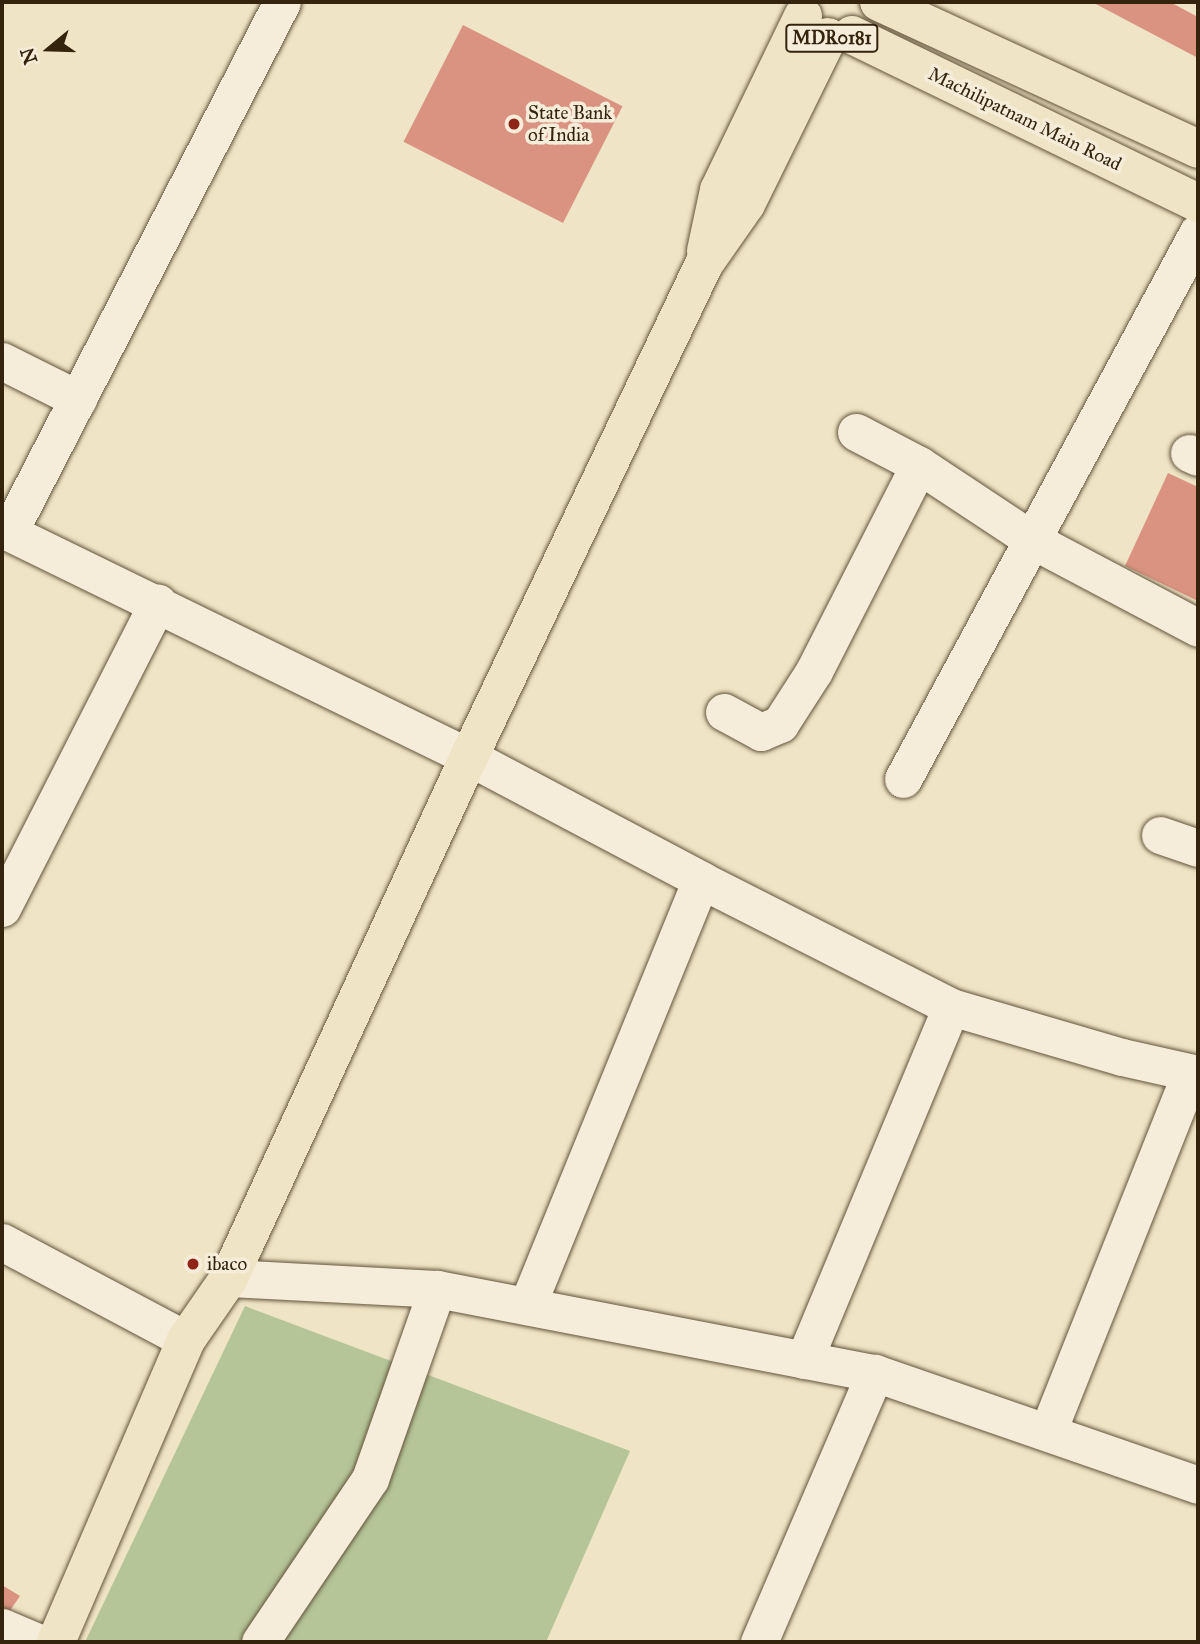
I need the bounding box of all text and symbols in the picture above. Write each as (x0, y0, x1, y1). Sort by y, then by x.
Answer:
north arrow (14, 14, 84, 84)
road number: MDR0181 (785, 24, 879, 52)
text: N (15, 45, 42, 67)
street label: Machilipatnam Main Road (925, 62, 1125, 176)
place label: State Bank of India (528, 102, 612, 146)
marker: State Bank of India (506, 116, 522, 132)
place label: ibaco (207, 1253, 247, 1275)
marker: ibaco (185, 1256, 201, 1272)

